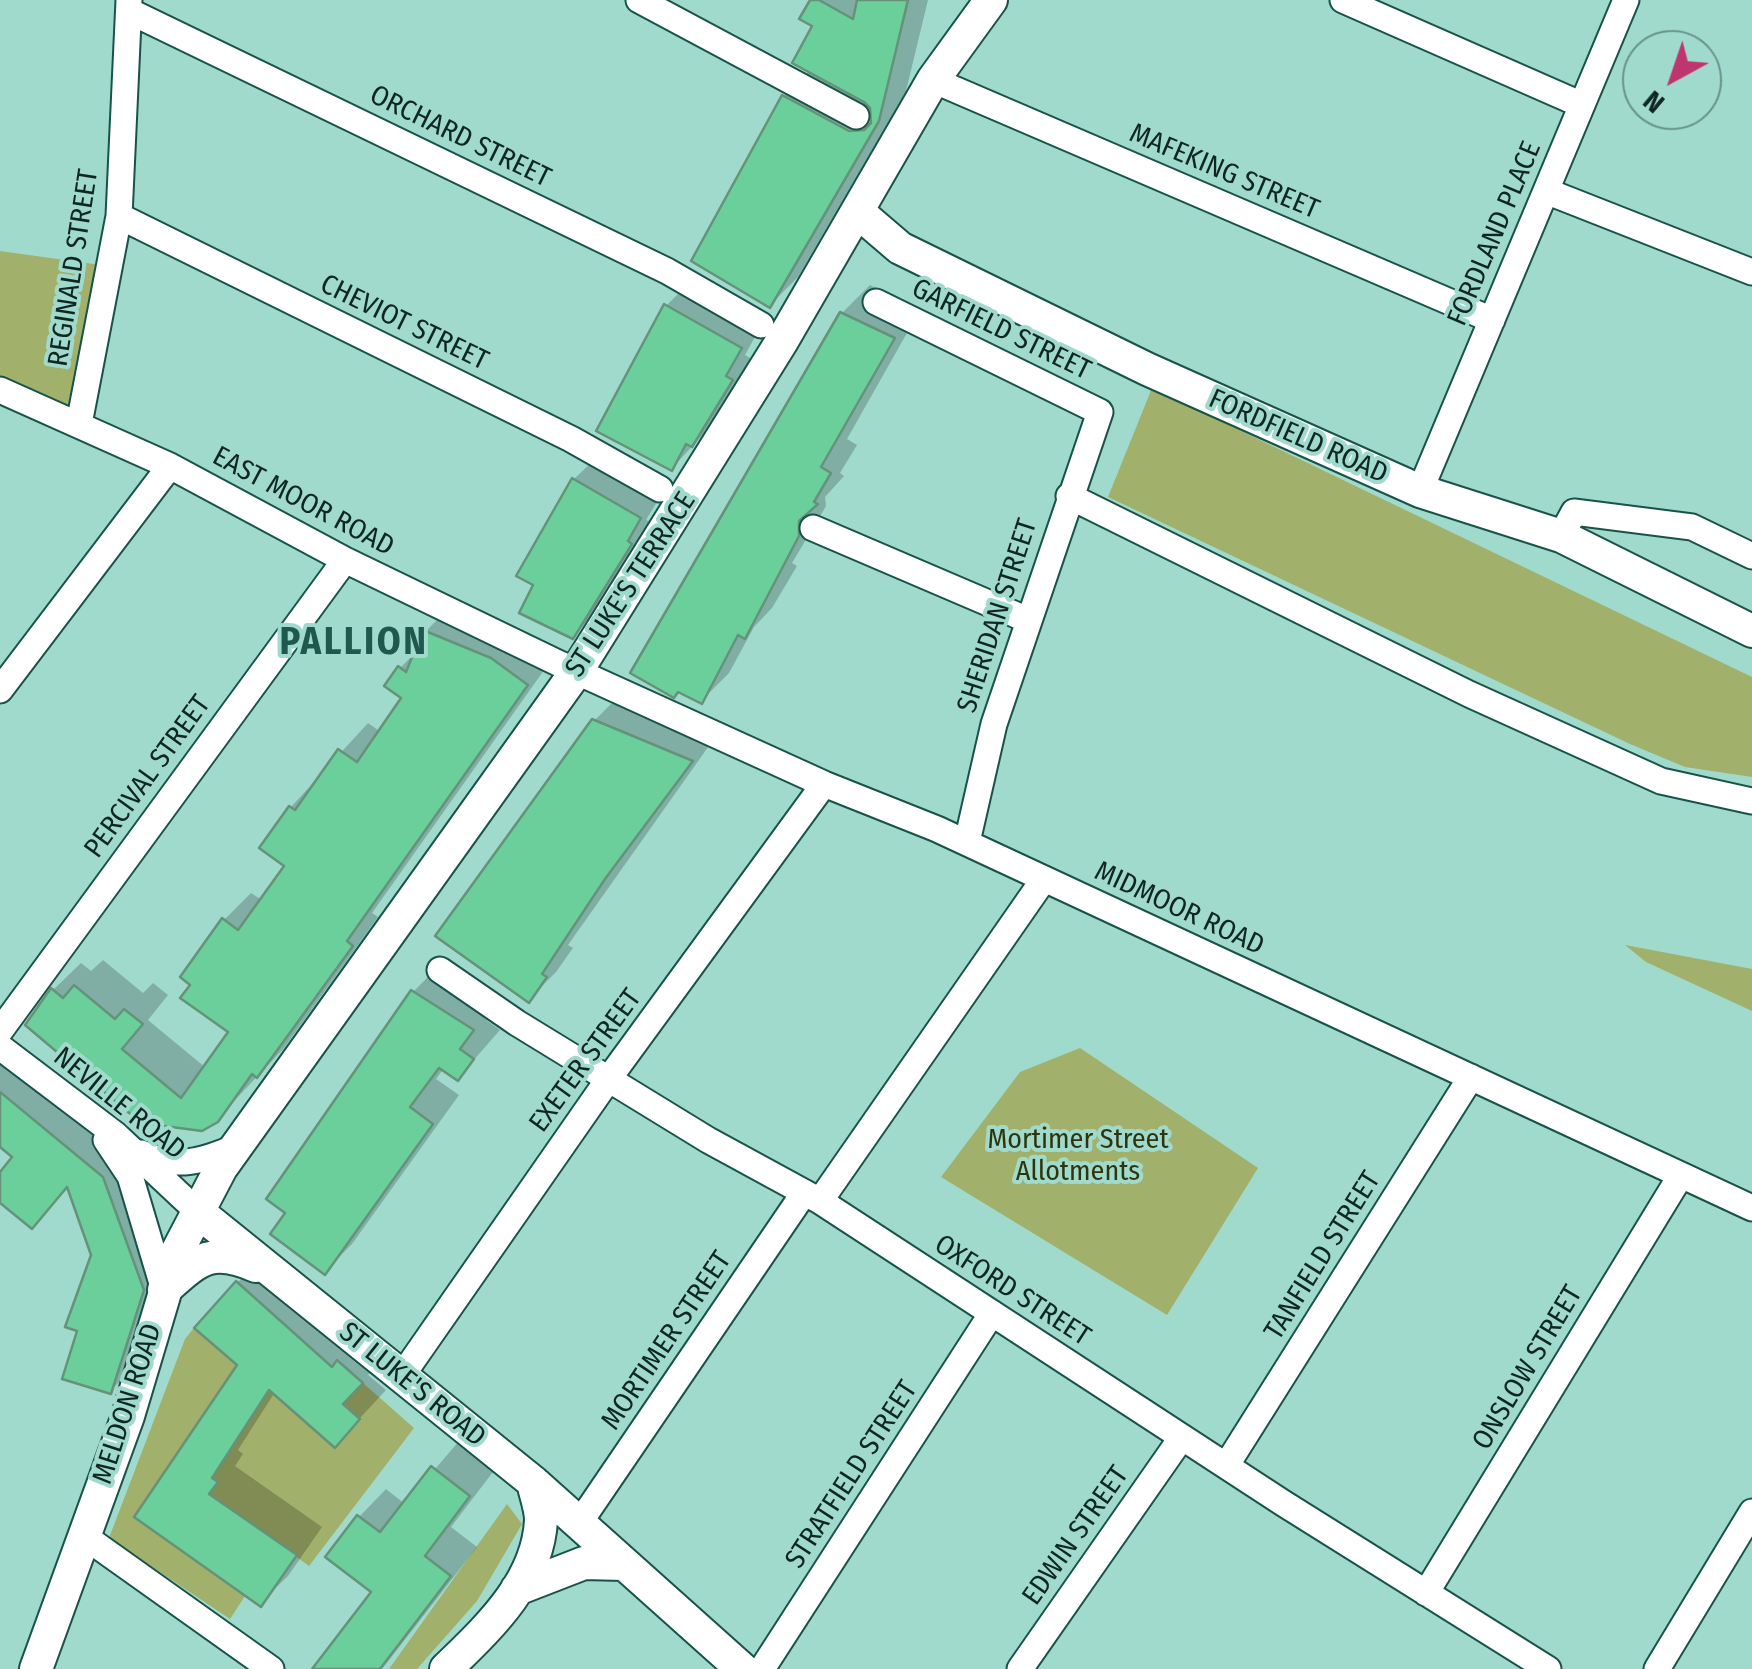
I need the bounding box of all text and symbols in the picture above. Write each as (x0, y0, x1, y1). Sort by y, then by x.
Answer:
north arrow (1622, 30, 1722, 130)
street label: ORCHARD STREET (364, 79, 556, 195)
text: N (1637, 84, 1671, 120)
street label: MAFEKING STREET (1124, 117, 1324, 227)
street label: FORDLAND PLACE (1441, 137, 1549, 331)
street label: REGINALD STREET (42, 167, 106, 369)
street label: CHEVIOT STREET (314, 268, 494, 378)
street label: GARFIELD STREET (906, 272, 1096, 388)
street label: FORDFIELD ROAD (1203, 383, 1393, 491)
street label: EAST MOOR ROAD (207, 440, 399, 564)
street label: ST LUKE'S TERRACE (559, 486, 703, 684)
street label: SHERIDAN STREET (951, 515, 1045, 717)
district label: PALLION (280, 620, 428, 666)
street label: PERCIVAL STREET (78, 689, 218, 865)
street label: MIDMOOR ROAD (1089, 855, 1269, 963)
street label: EXETER STREET (523, 983, 649, 1139)
street label: NEVILLE ROAD (46, 1041, 192, 1167)
park label: Mortimer Street Allotments (987, 1123, 1169, 1189)
street label: TANFIELD STREET (1258, 1166, 1388, 1346)
street label: OXFORD STREET (928, 1228, 1096, 1354)
street label: MORTIMER STREET (595, 1245, 739, 1437)
street label: ONSLOW STREET (1466, 1280, 1590, 1456)
street label: ST LUKE'S ROAD (332, 1316, 492, 1454)
street label: MELDON ROAD (86, 1320, 170, 1488)
street label: STRATFIELD STREET (779, 1375, 925, 1575)
street label: EDWIN STREET (1016, 1460, 1136, 1612)

